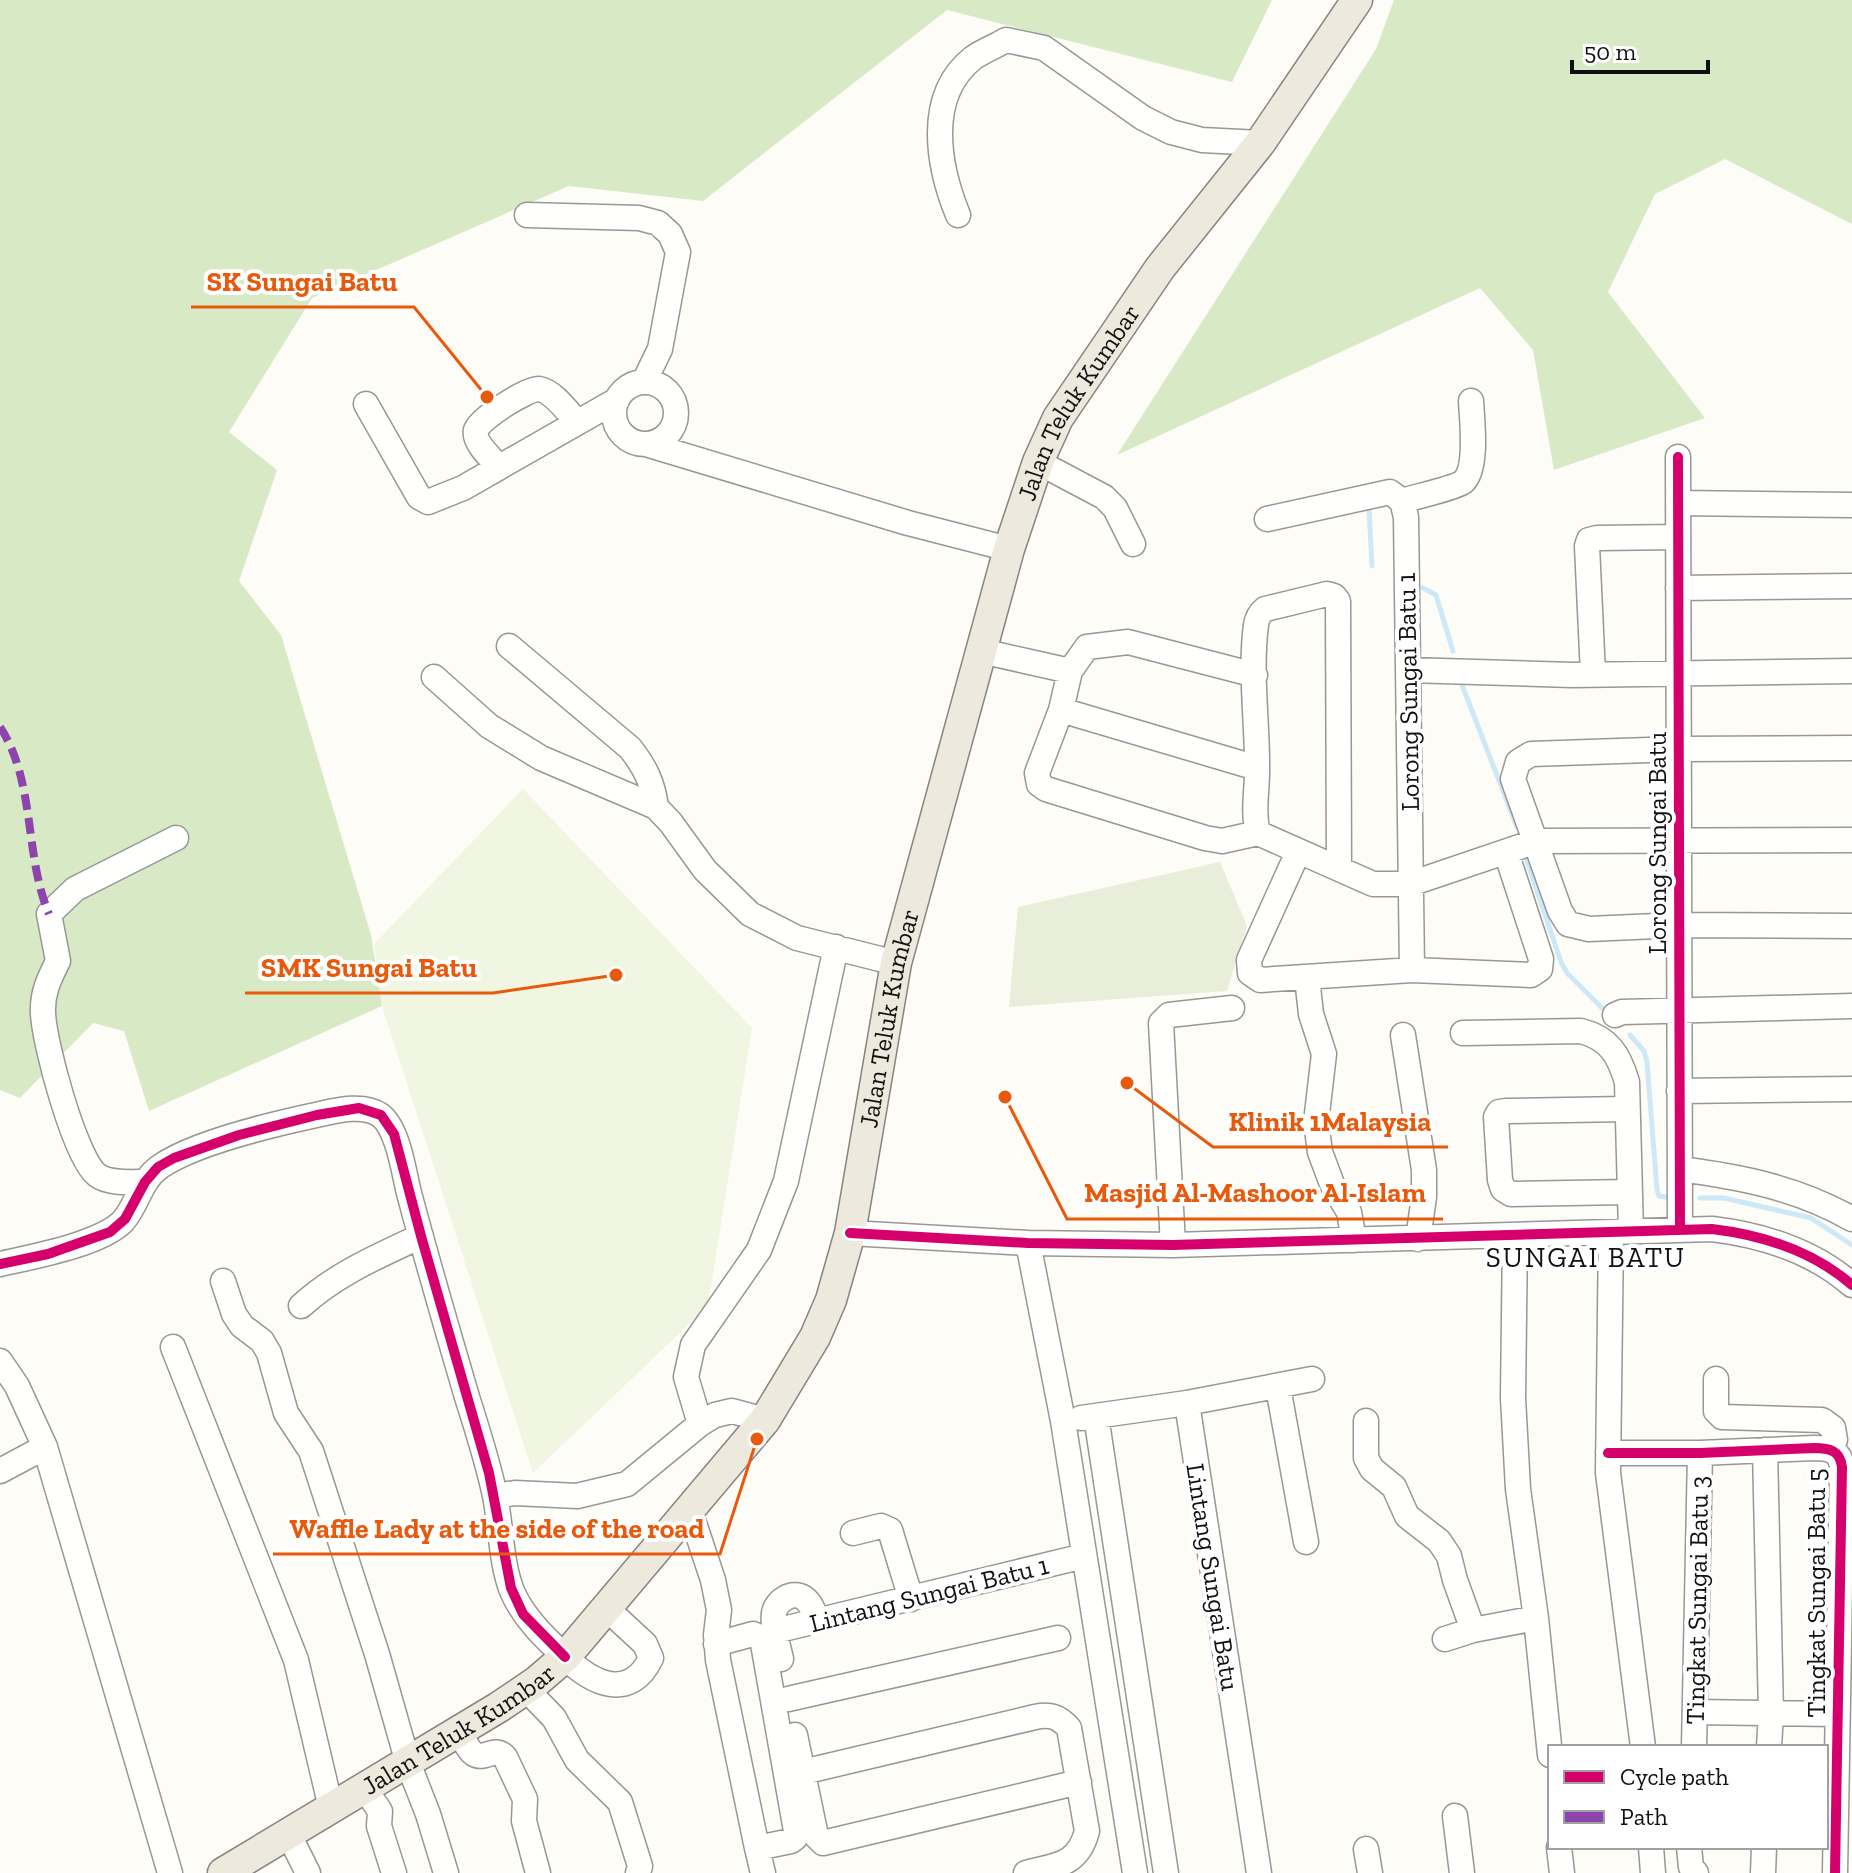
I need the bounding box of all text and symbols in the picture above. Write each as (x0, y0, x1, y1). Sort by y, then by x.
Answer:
scale bar (1572, 24, 1708, 74)
text: 50 m (1584, 37, 1637, 66)
callout: SK Sungai Batu (191, 255, 414, 307)
text: SK Sungai Batu (206, 265, 398, 298)
street label: Jalan Teluk Kumbar (1010, 298, 1147, 505)
street label: Lorong Sungai Batu 1 (1390, 572, 1426, 812)
street label: Lorong Sungai Batu (1641, 731, 1673, 954)
street label: Jalan Teluk Kumbar (852, 906, 926, 1130)
callout: SMK Sungai Batu (245, 941, 493, 993)
text: SMK Sungai Batu (261, 951, 477, 984)
callout: Klinik 1Malaysia (1213, 1095, 1448, 1147)
text: Klinik 1Malaysia (1229, 1105, 1431, 1138)
callout: Masjid Al-Mashoor Al-Islam (1067, 1167, 1443, 1219)
text: Masjid Al-Mashoor Al-Islam (1084, 1176, 1426, 1209)
district label: SUNGAI BATU (1486, 1241, 1686, 1274)
street label: Lintang Sungai Batu (1179, 1461, 1247, 1693)
street label: Tingkat Sungai Batu 5 (1800, 1468, 1832, 1718)
street label: Tingkat Sungai Batu 3 (1679, 1475, 1715, 1725)
callout: Waffle Lady at the side of the road (273, 1502, 720, 1554)
text: Waffle Lady at the side of the road (290, 1512, 705, 1545)
street label: Lintang Sungai Batu 1 (806, 1549, 1052, 1639)
street label: Jalan Teluk Kumbar (356, 1657, 562, 1802)
legend (1548, 1745, 1828, 1849)
text: Cycle path (1620, 1762, 1729, 1791)
text: Path (1620, 1802, 1668, 1831)

